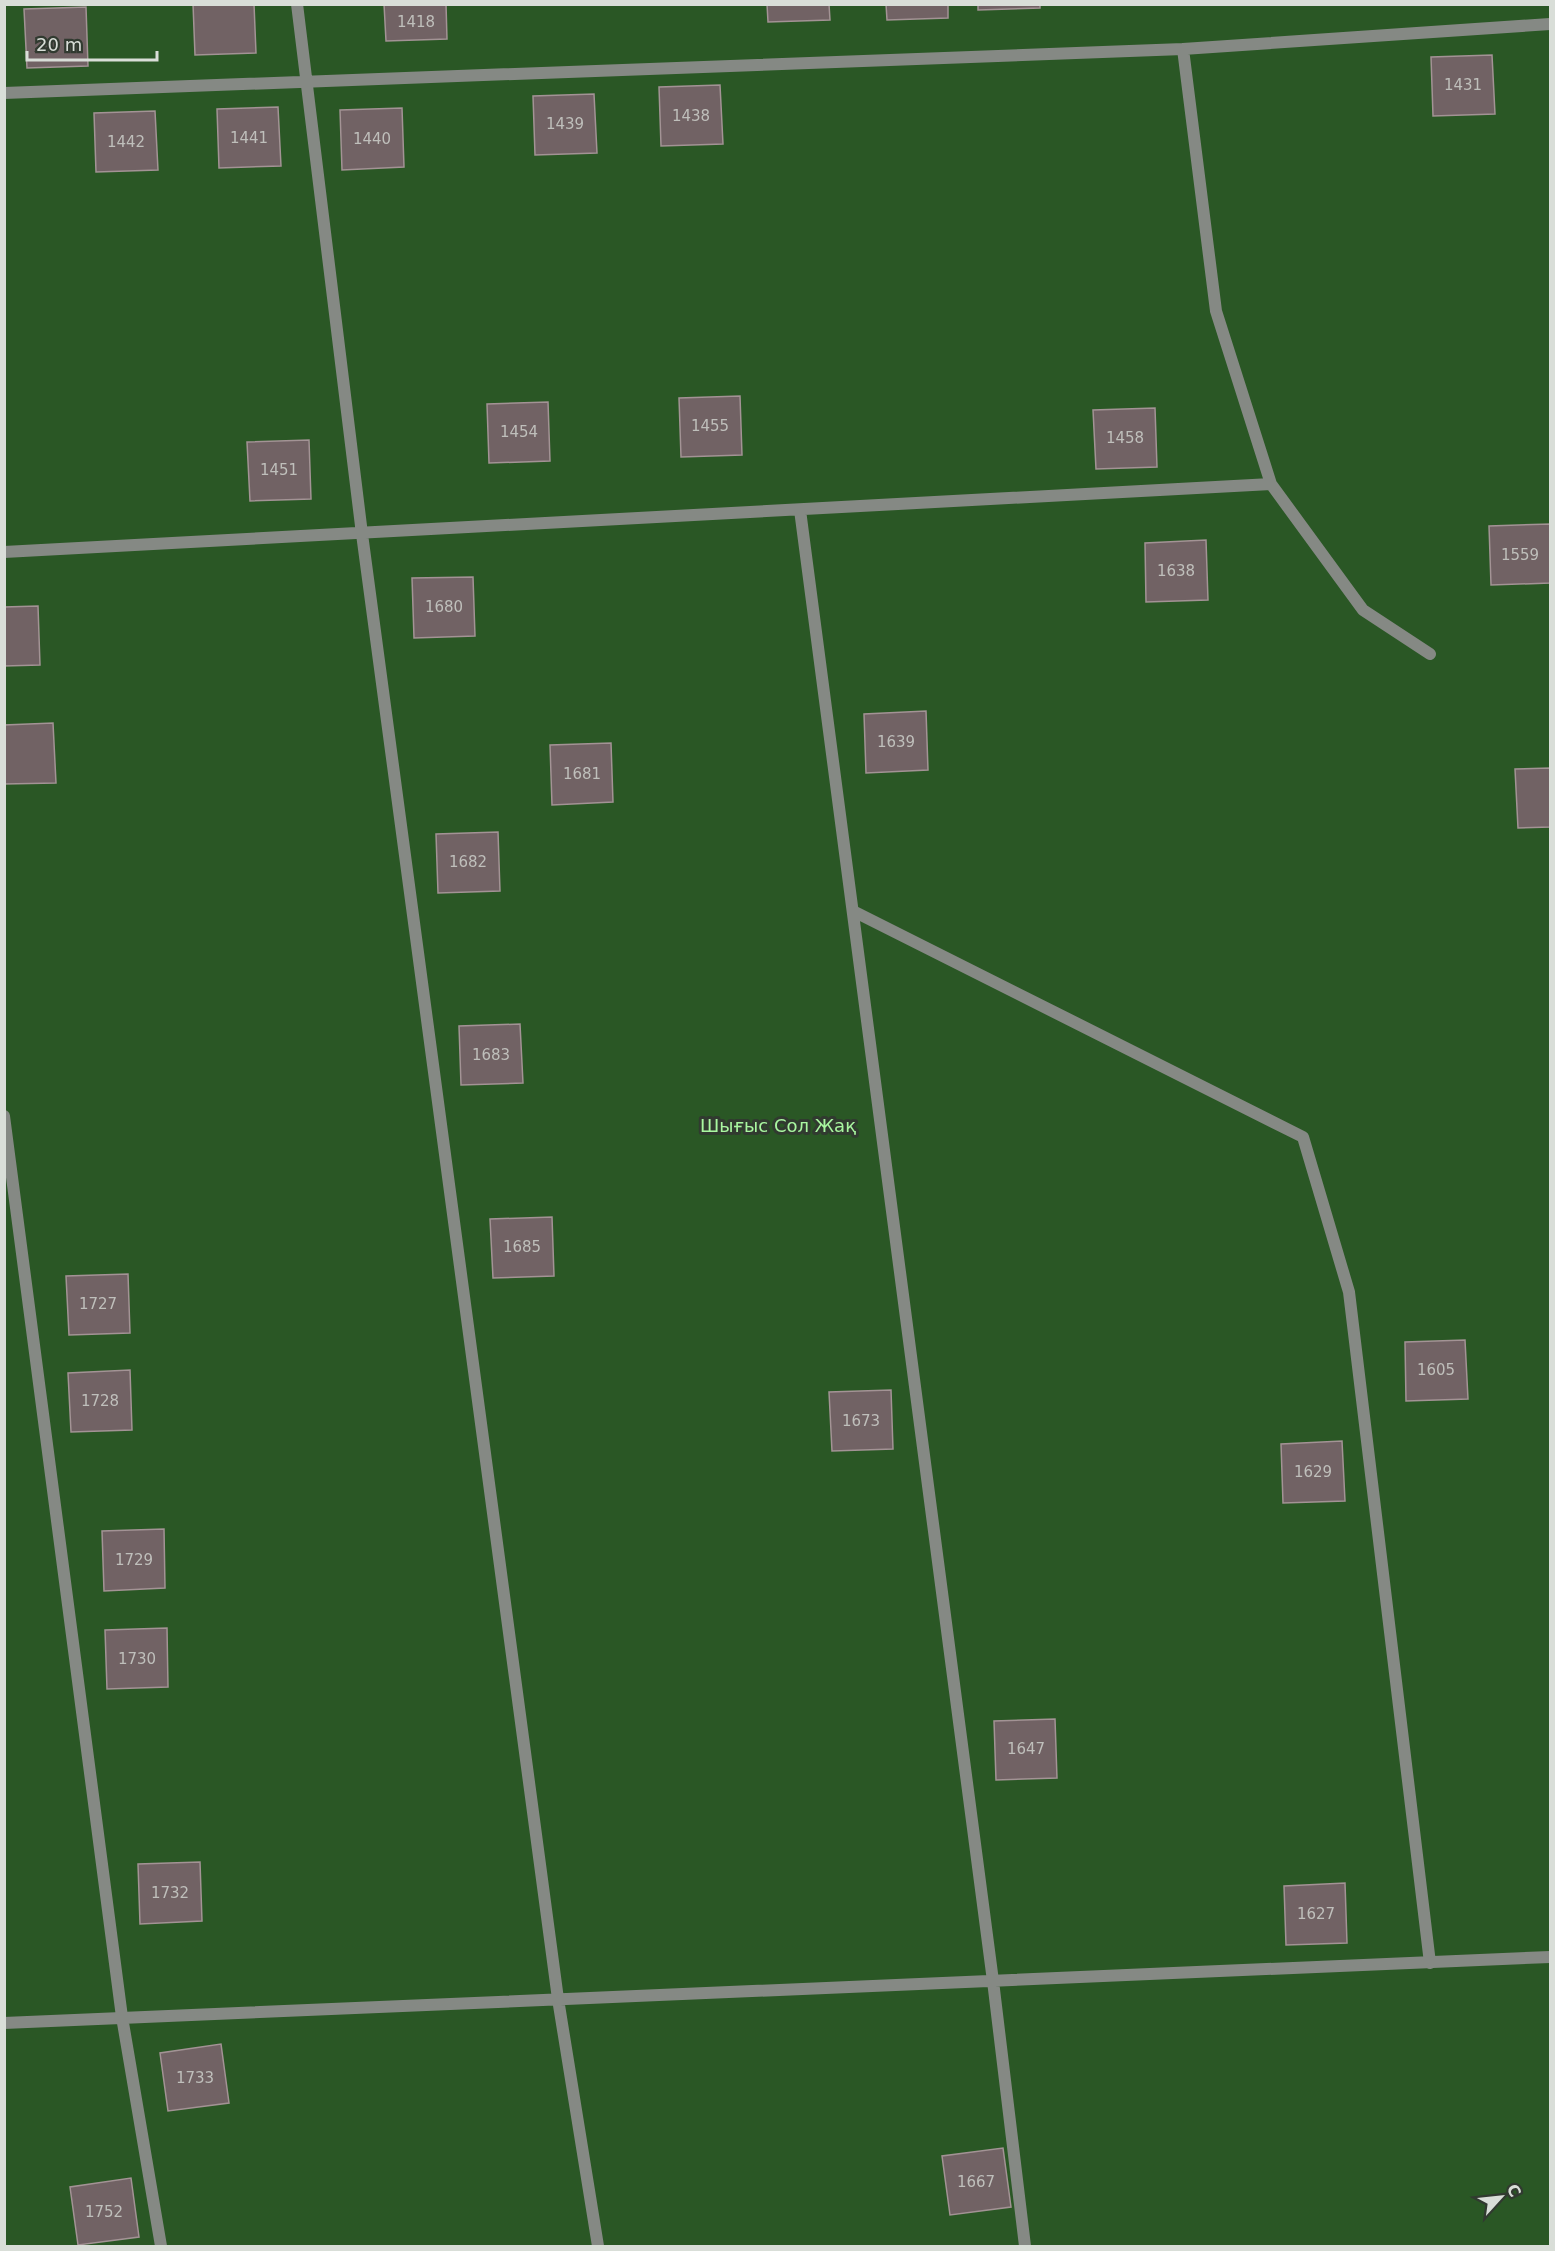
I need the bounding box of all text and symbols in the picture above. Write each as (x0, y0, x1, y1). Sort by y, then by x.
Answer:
house number: 1418 (397, 13, 435, 31)
scale bar (27, 24, 158, 62)
text: 20 m (36, 34, 82, 55)
house number: 1431 (1444, 76, 1482, 94)
house number: 1438 (672, 107, 710, 125)
house number: 1439 (546, 115, 584, 133)
house number: 1441 (230, 129, 268, 147)
house number: 1440 (353, 130, 391, 148)
house number: 1442 (107, 133, 145, 151)
house number: 1455 (691, 417, 729, 435)
house number: 1454 (500, 423, 538, 441)
house number: 1458 (1106, 429, 1144, 447)
house number: 1451 (260, 461, 298, 479)
house number: 1559 (1501, 546, 1539, 564)
house number: 1638 (1157, 562, 1195, 580)
house number: 1680 (425, 598, 463, 616)
house number: 1639 (877, 733, 915, 751)
house number: 1681 (563, 765, 601, 783)
house number: 1682 (449, 853, 487, 871)
house number: 1683 (472, 1046, 510, 1064)
park label: Шығыс Сол Жақ (700, 1115, 856, 1136)
house number: 1685 (503, 1238, 541, 1256)
house number: 1727 (79, 1295, 117, 1313)
house number: 1605 (1417, 1361, 1455, 1379)
house number: 1728 (81, 1392, 119, 1410)
house number: 1673 (842, 1412, 880, 1430)
house number: 1629 (1294, 1463, 1332, 1481)
house number: 1729 (115, 1551, 153, 1569)
house number: 1730 (118, 1650, 156, 1668)
house number: 1647 (1007, 1740, 1045, 1758)
house number: 1732 (151, 1884, 189, 1902)
house number: 1627 (1297, 1905, 1335, 1923)
house number: 1733 (176, 2069, 214, 2087)
north arrow (1471, 2167, 1531, 2227)
house number: 1667 (957, 2173, 995, 2191)
text: С (1503, 2181, 1525, 2200)
house number: 1752 (85, 2203, 123, 2221)

